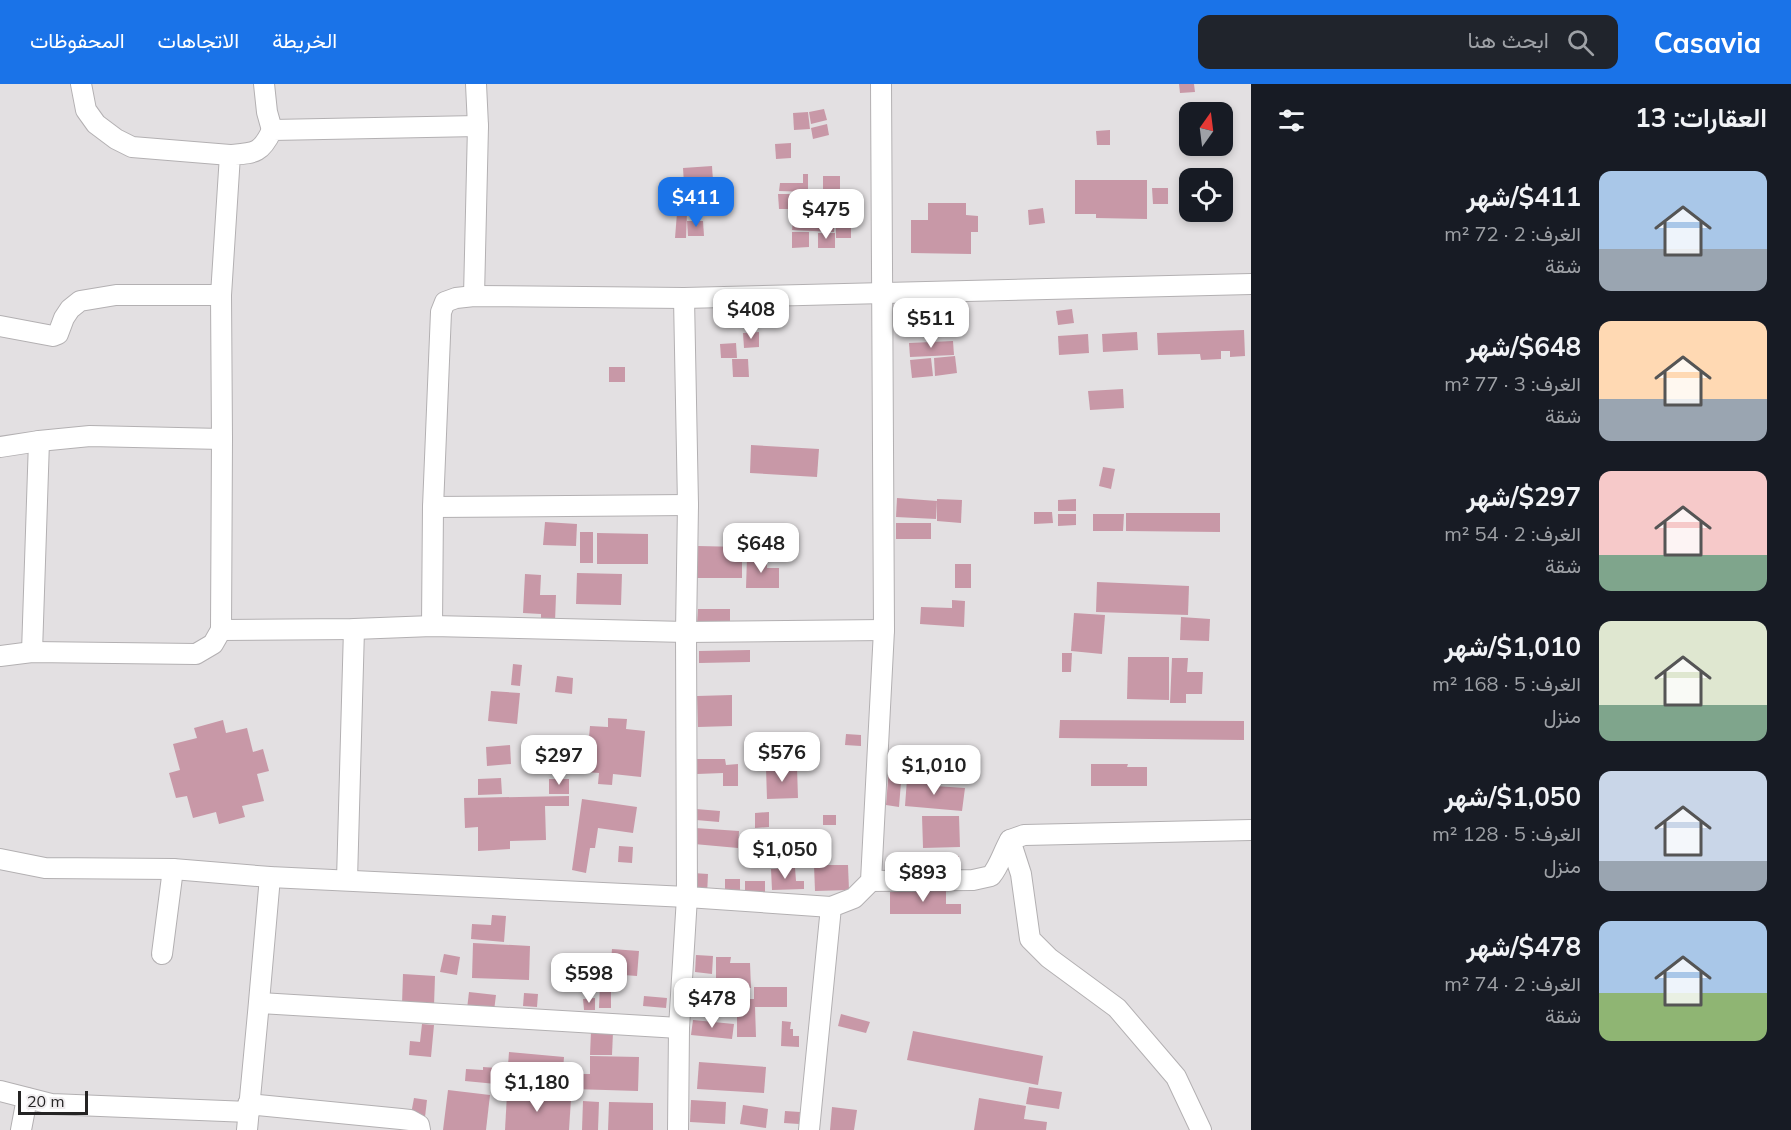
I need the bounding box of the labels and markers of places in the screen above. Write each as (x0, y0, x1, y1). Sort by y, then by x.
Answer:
pin: $411 (660, 177, 732, 228)
pin: $475 (790, 189, 862, 240)
pin: $408 (715, 289, 787, 340)
pin: $511 (895, 298, 967, 349)
pin: $648 (725, 523, 797, 574)
pin: $576 (746, 732, 818, 783)
pin: $297 (523, 735, 595, 786)
pin: $1,010 (885, 745, 983, 796)
pin: $1,050 (736, 829, 834, 880)
pin: $893 (887, 852, 959, 903)
pin: $598 (553, 953, 625, 1004)
pin: $478 (676, 978, 748, 1029)
pin: $1,180 (488, 1062, 586, 1113)

